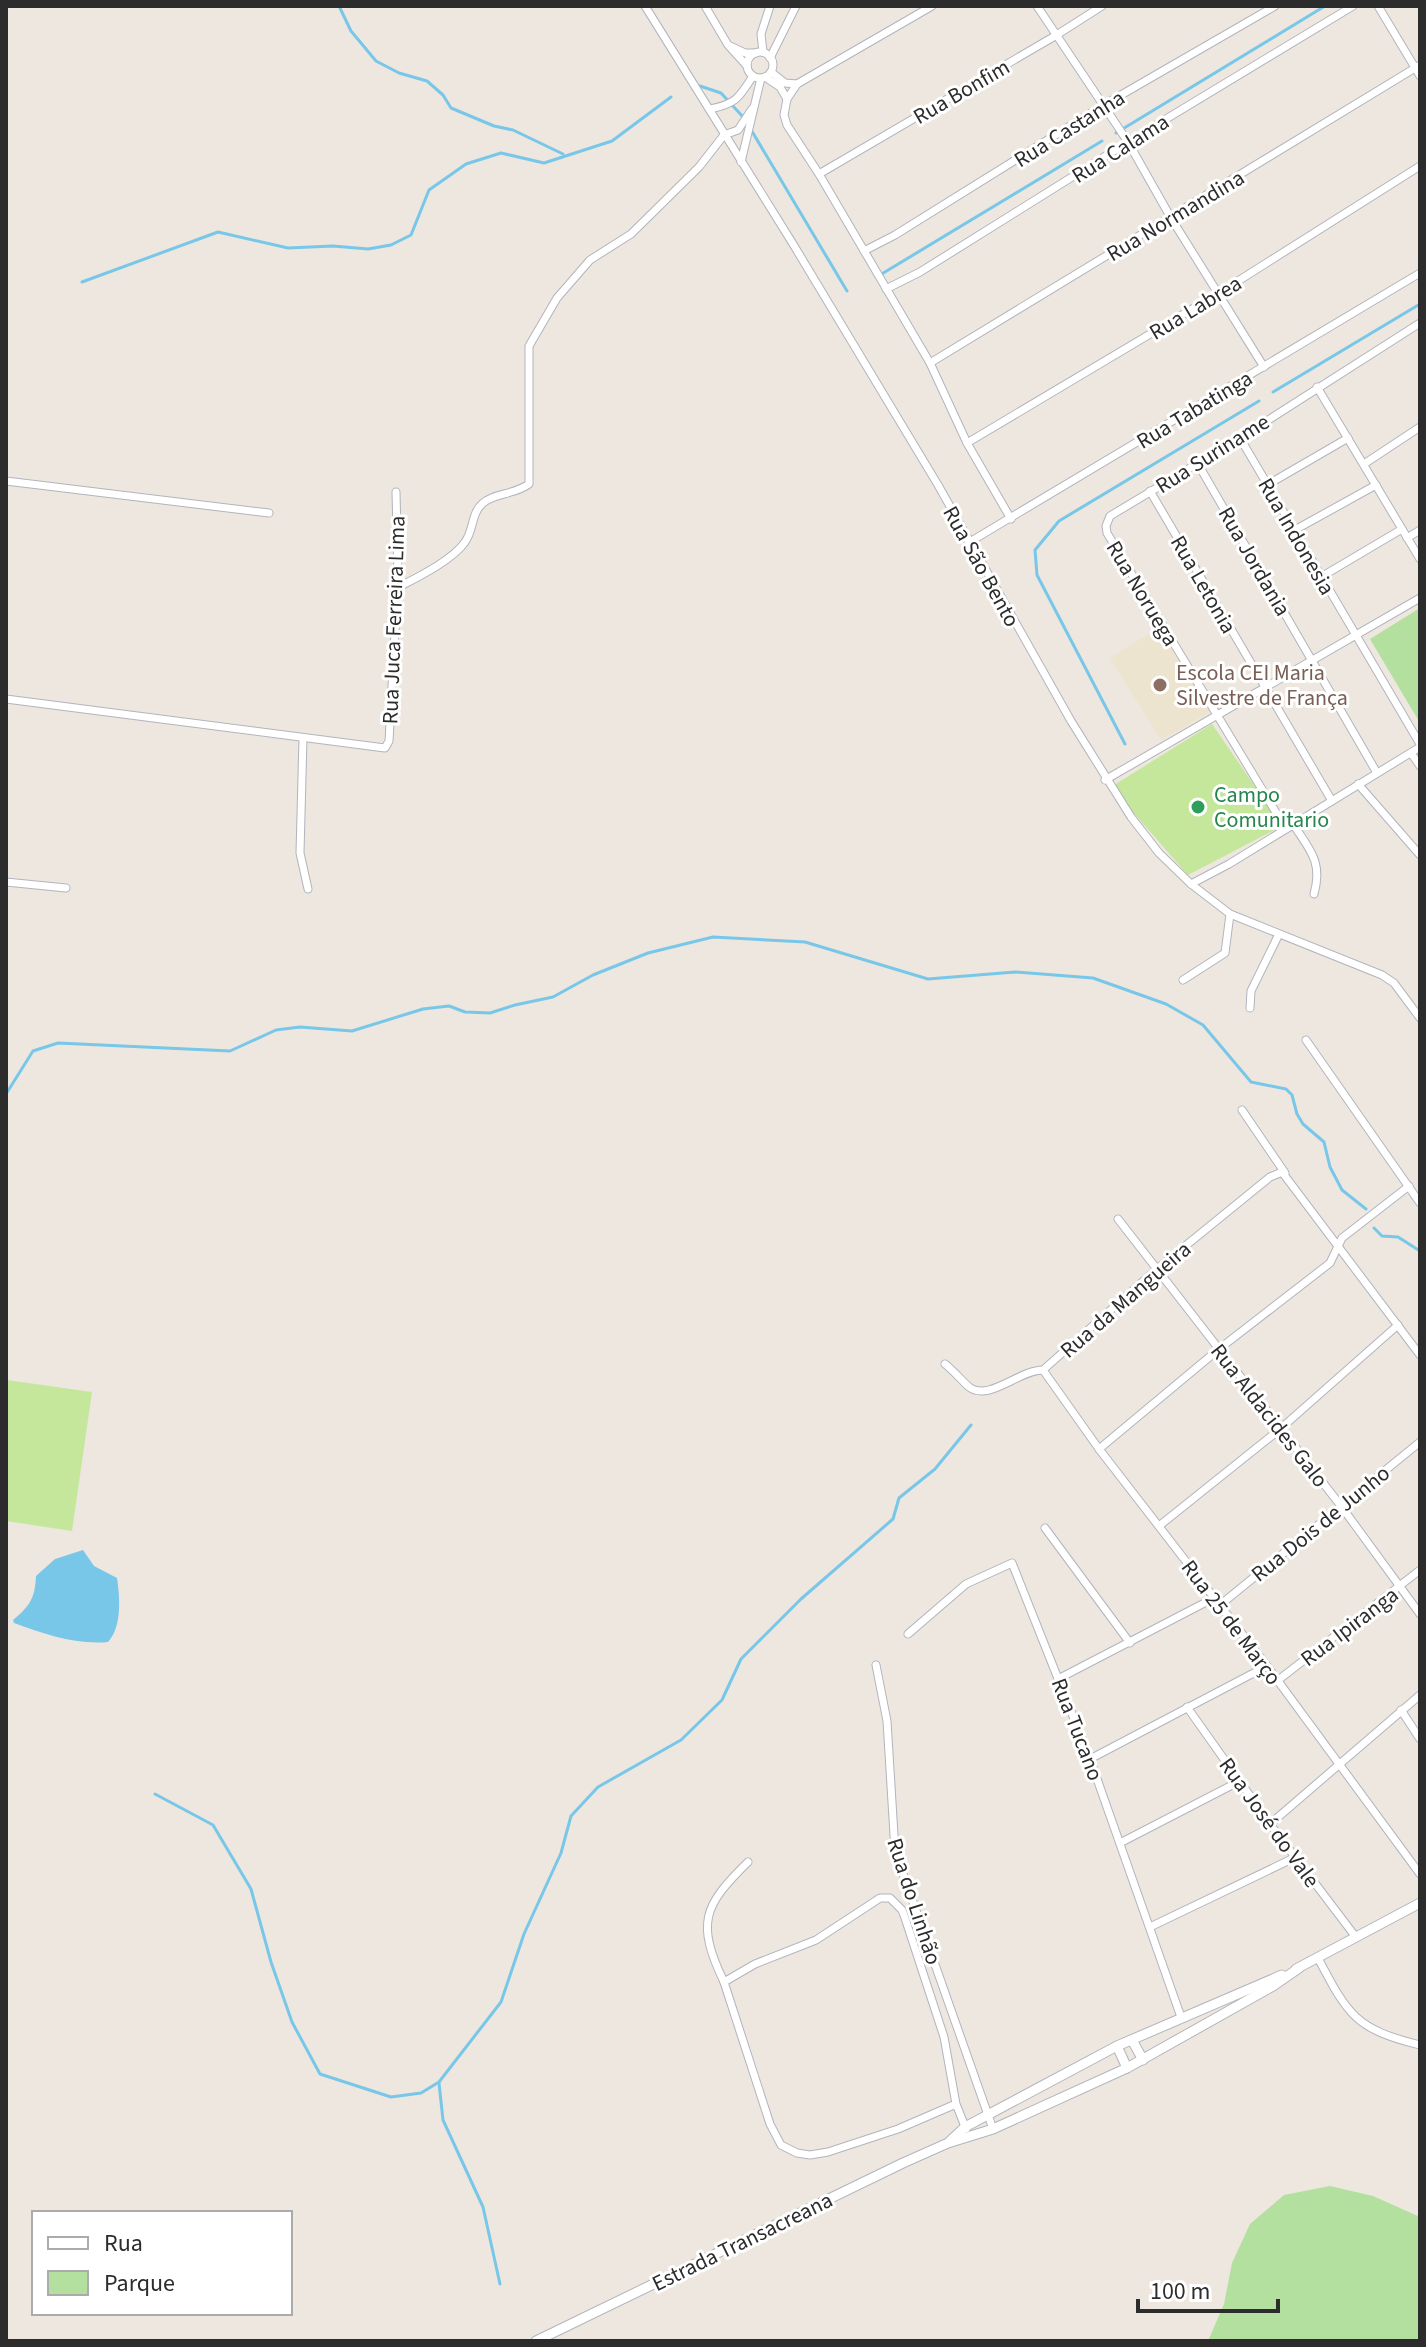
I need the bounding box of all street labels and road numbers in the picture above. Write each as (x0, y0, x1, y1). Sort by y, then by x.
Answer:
street label: Rua Bonfim (907, 51, 1016, 132)
street label: Rua Castanha (1008, 82, 1131, 176)
street label: Rua Calama (1066, 106, 1176, 191)
street label: Rua Normandina (1100, 162, 1251, 270)
street label: Rua Labrea (1143, 268, 1248, 348)
street label: Rua Tabatinga (1130, 363, 1259, 457)
street label: Rua Suriname (1149, 406, 1276, 502)
street label: Rua Indonesia (1250, 472, 1343, 601)
street label: Rua São Bento (935, 500, 1028, 633)
street label: Rua Jordania (1210, 501, 1298, 622)
street label: Rua Juca Ferreira Lima (374, 515, 414, 725)
street label: Rua Letonia (1162, 529, 1244, 640)
street label: Rua Noruega (1098, 535, 1186, 652)
street label: Rua da Mangueira (1053, 1234, 1198, 1366)
street label: Rua Aldacides Galo (1203, 1337, 1336, 1495)
street label: Rua Dois de Junho (1244, 1458, 1397, 1590)
street label: Rua 25 de Março (1173, 1553, 1289, 1692)
street label: Rua Ipiranga (1294, 1579, 1405, 1674)
street label: Rua Tucano (1043, 1673, 1111, 1785)
street label: Rua José do Vale (1211, 1751, 1327, 1894)
street label: Rua do Linhão (878, 1834, 950, 1969)
street label: Estrada Transacreana (647, 2184, 838, 2300)

